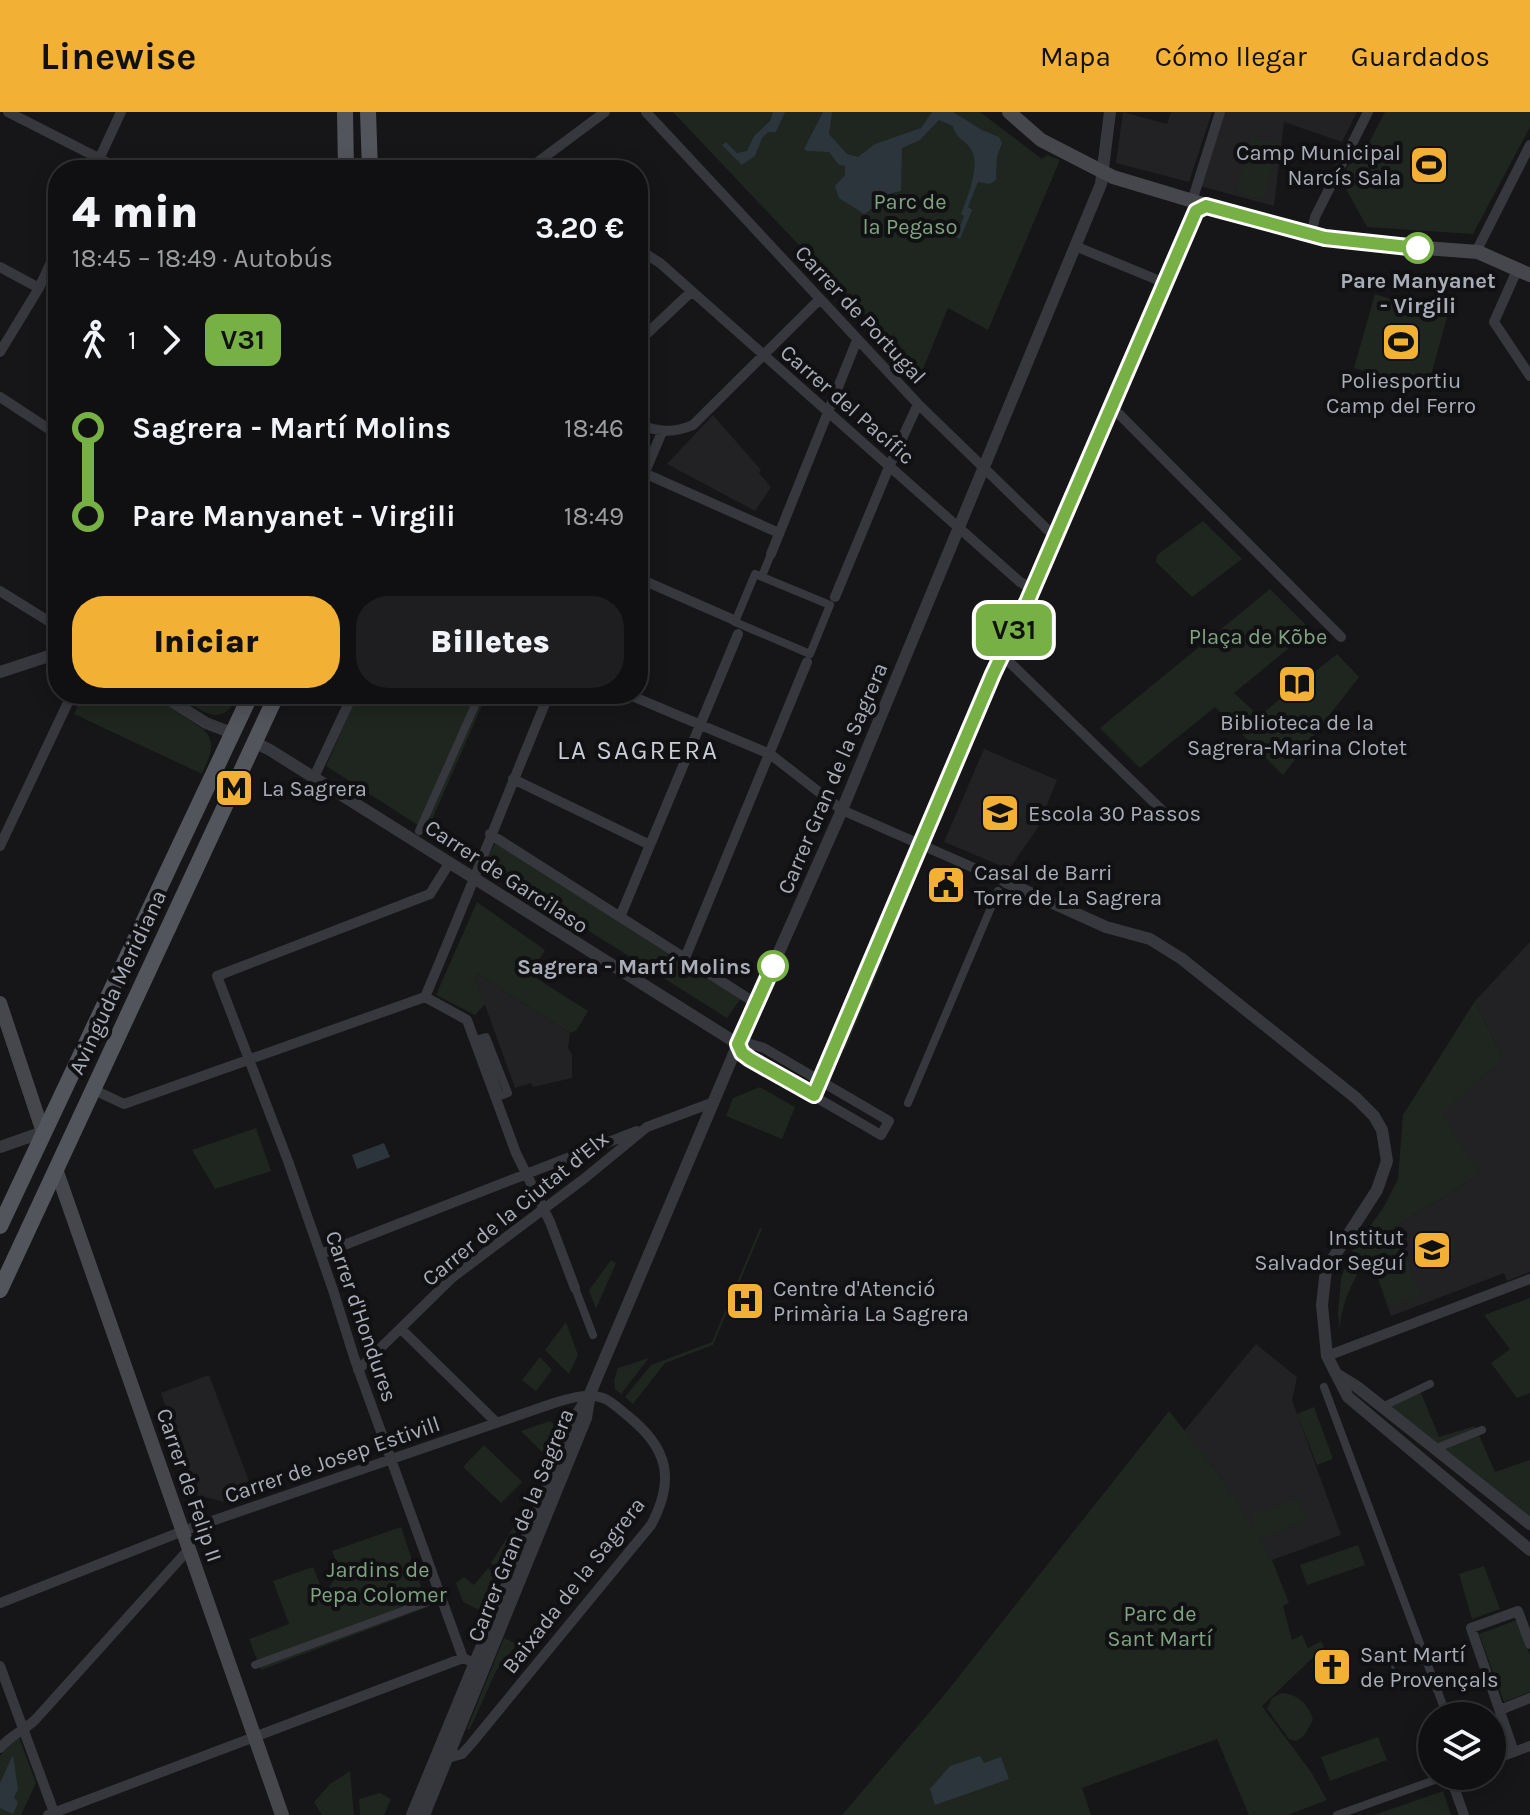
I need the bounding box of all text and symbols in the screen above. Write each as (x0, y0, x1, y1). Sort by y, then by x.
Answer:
text: Linewise (40, 34, 197, 79)
text: Mapa (1040, 40, 1111, 73)
text: Cómo llegar (1155, 40, 1307, 73)
text: Guardados (1351, 40, 1490, 73)
place label: Camp Municipal Narcís Sala (1236, 140, 1401, 191)
sports icon: Camp Municipal Narcís Sala (1408, 144, 1450, 186)
text: 4 min (72, 187, 198, 238)
park label: Parc de la Pegaso (862, 189, 958, 240)
text: 3.20 € (535, 210, 624, 246)
marker: Pare Manyanet - Virgili (1403, 233, 1433, 263)
street label: Carrer de Portugal (789, 240, 931, 389)
text: 18:45 – 18:49 · Autobús (72, 243, 333, 274)
place label: Pare Manyanet - Virgili (1340, 268, 1496, 319)
icon: walk (72, 318, 116, 362)
icon: forward (149, 318, 193, 362)
sports icon: Poliesportiu Camp del Ferro (1380, 321, 1422, 363)
text: V31 (221, 323, 265, 356)
text: 1 (128, 325, 137, 356)
street label: Carrer del Pacífic (775, 339, 920, 470)
place label: Poliesportiu Camp del Ferro (1326, 368, 1476, 419)
text: Sagrera - Martí Molins (132, 410, 451, 446)
text: 18:46 (564, 413, 624, 444)
text: Pare Manyanet - Virgili (132, 498, 456, 534)
text: 18:49 (564, 501, 624, 532)
button: Iniciar (72, 596, 340, 688)
button: Billetes (356, 596, 624, 688)
line badge: V31 (968, 604, 1060, 656)
text: V31 (992, 613, 1036, 646)
park label: Plaça de Kõbe (1189, 624, 1327, 650)
street label: Carrer Gran de la Sagrera (772, 659, 894, 898)
library icon: Biblioteca de la Sagrera-Marina Clotet (1276, 663, 1318, 705)
place label: Biblioteca de la Sagrera-Marina Clotet (1187, 710, 1407, 761)
district label: LA SAGRERA (557, 735, 719, 766)
metro station icon: La Sagrera (213, 767, 255, 809)
place label: La Sagrera (262, 776, 367, 802)
school or university icon: Escola 30 Passos (979, 792, 1021, 834)
place label: Escola 30 Passos (1028, 801, 1201, 827)
street label: Carrer de Garcilaso (420, 814, 593, 939)
place label: Casal de Barri Torre de La Sagrera (974, 860, 1162, 911)
public building icon: Casal de Barri Torre de La Sagrera (925, 864, 967, 906)
street label: Avinguda Meridiana (64, 886, 172, 1079)
marker: Sagrera - Martí Molins (758, 951, 788, 981)
place label: Sagrera - Martí Molins (517, 954, 751, 980)
street label: Carrer de la Ciutat d'Elx (417, 1126, 614, 1292)
place label: Institut Salvador Seguí (1254, 1225, 1404, 1276)
street label: Carrer d'Hondures (320, 1227, 403, 1405)
school or university icon: Institut Salvador Seguí (1411, 1229, 1453, 1271)
place label: Centre d'Atenció Primària La Sagrera (773, 1276, 969, 1327)
hospital icon: Centre d'Atenció Primària La Sagrera (724, 1280, 766, 1322)
street label: Carrer de Felip II (151, 1405, 228, 1566)
street label: Carrer Gran de la Sagrera (462, 1405, 580, 1646)
street label: Carrer de Josep Estivill (221, 1411, 443, 1509)
street label: Baixada de la Sagrera (497, 1492, 651, 1679)
park label: Jardins de Pepa Colomer (309, 1557, 447, 1608)
park label: Parc de Sant Martí (1107, 1601, 1213, 1652)
place label: Sant Martí de Provençals (1360, 1642, 1499, 1693)
church icon: Sant Martí de Provençals (1311, 1646, 1353, 1688)
map controls (1418, 1702, 1506, 1790)
button: layers (1418, 1702, 1506, 1790)

